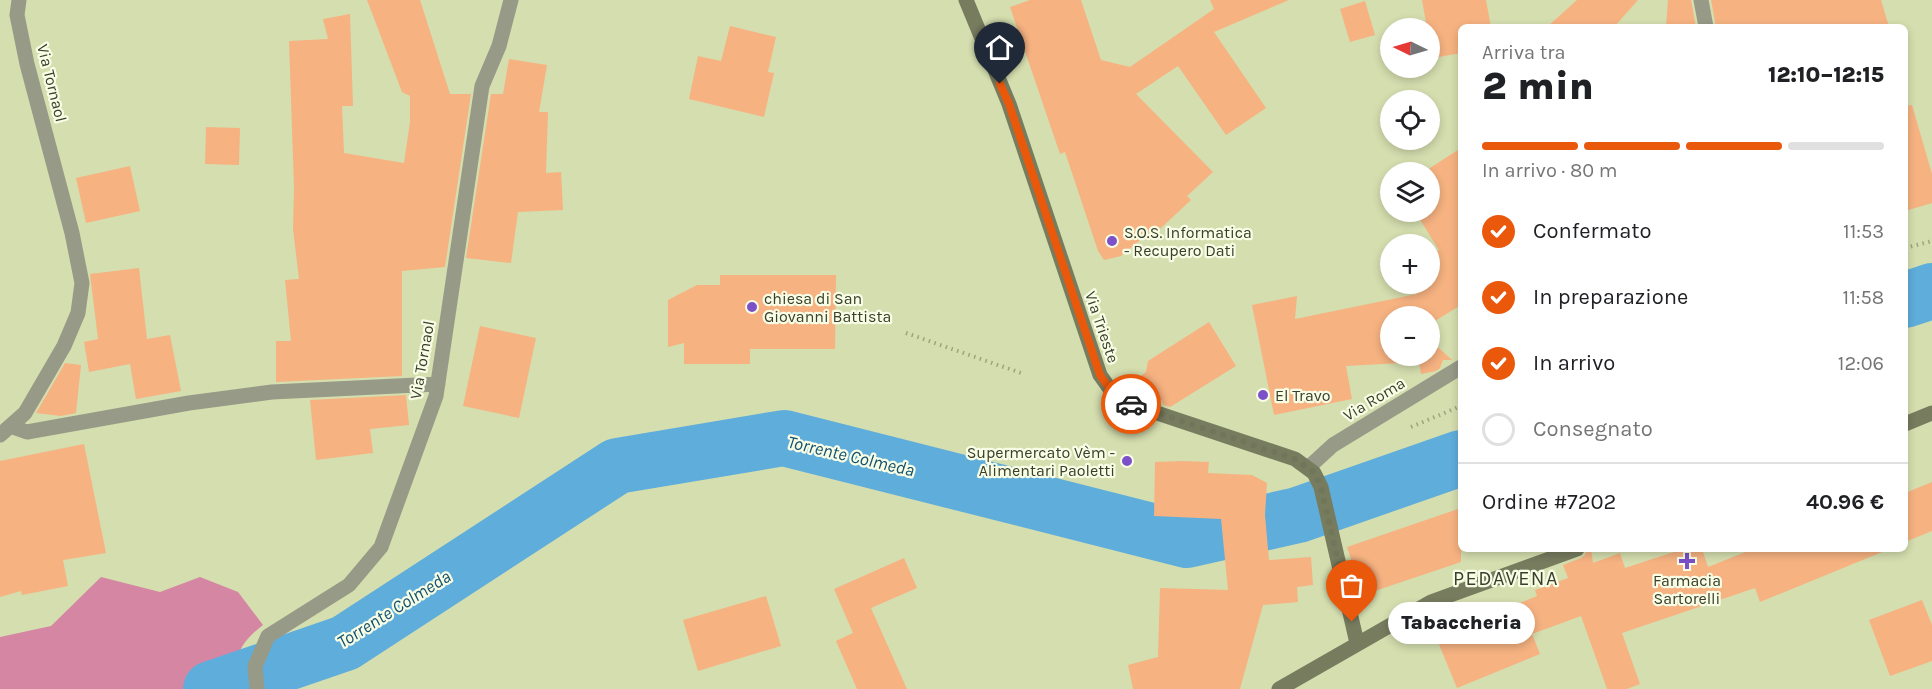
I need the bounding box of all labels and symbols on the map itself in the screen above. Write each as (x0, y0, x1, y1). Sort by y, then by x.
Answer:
north arrow (1380, 18, 1440, 78)
pin (974, 22, 1025, 84)
street label: Via Tornaol (33, 42, 71, 124)
place label: S.O.S. Informatica - Recupero Dati (1124, 223, 1252, 260)
marker: S.O.S. Informatica - Recupero Dati (1105, 234, 1119, 248)
place label: chiesa di San Giovanni Battista (764, 289, 891, 326)
street label: Via Trieste (1081, 289, 1123, 365)
marker: chiesa di San Giovanni Battista (745, 300, 759, 314)
street label: Via Tornaol (406, 319, 438, 401)
street label: Via Roma (1340, 373, 1408, 425)
courier (1101, 374, 1161, 434)
place label: El Travo (1275, 386, 1331, 405)
marker: El Travo (1256, 388, 1270, 402)
water label: Torrente Colmeda (785, 431, 917, 481)
place label: Supermercato Vèm - Alimentari Paoletti (967, 443, 1115, 480)
marker: Supermercato Vèm - Alimentari Paoletti (1120, 454, 1134, 468)
marker: Farmacia Sartorelli (1680, 554, 1694, 568)
pin (1326, 560, 1377, 622)
water label: Torrente Colmeda (333, 565, 455, 653)
district label: PEDAVENA (1453, 567, 1559, 590)
place label: Farmacia Sartorelli (1653, 571, 1721, 608)
callout: Tabaccheria (1388, 601, 1535, 643)

